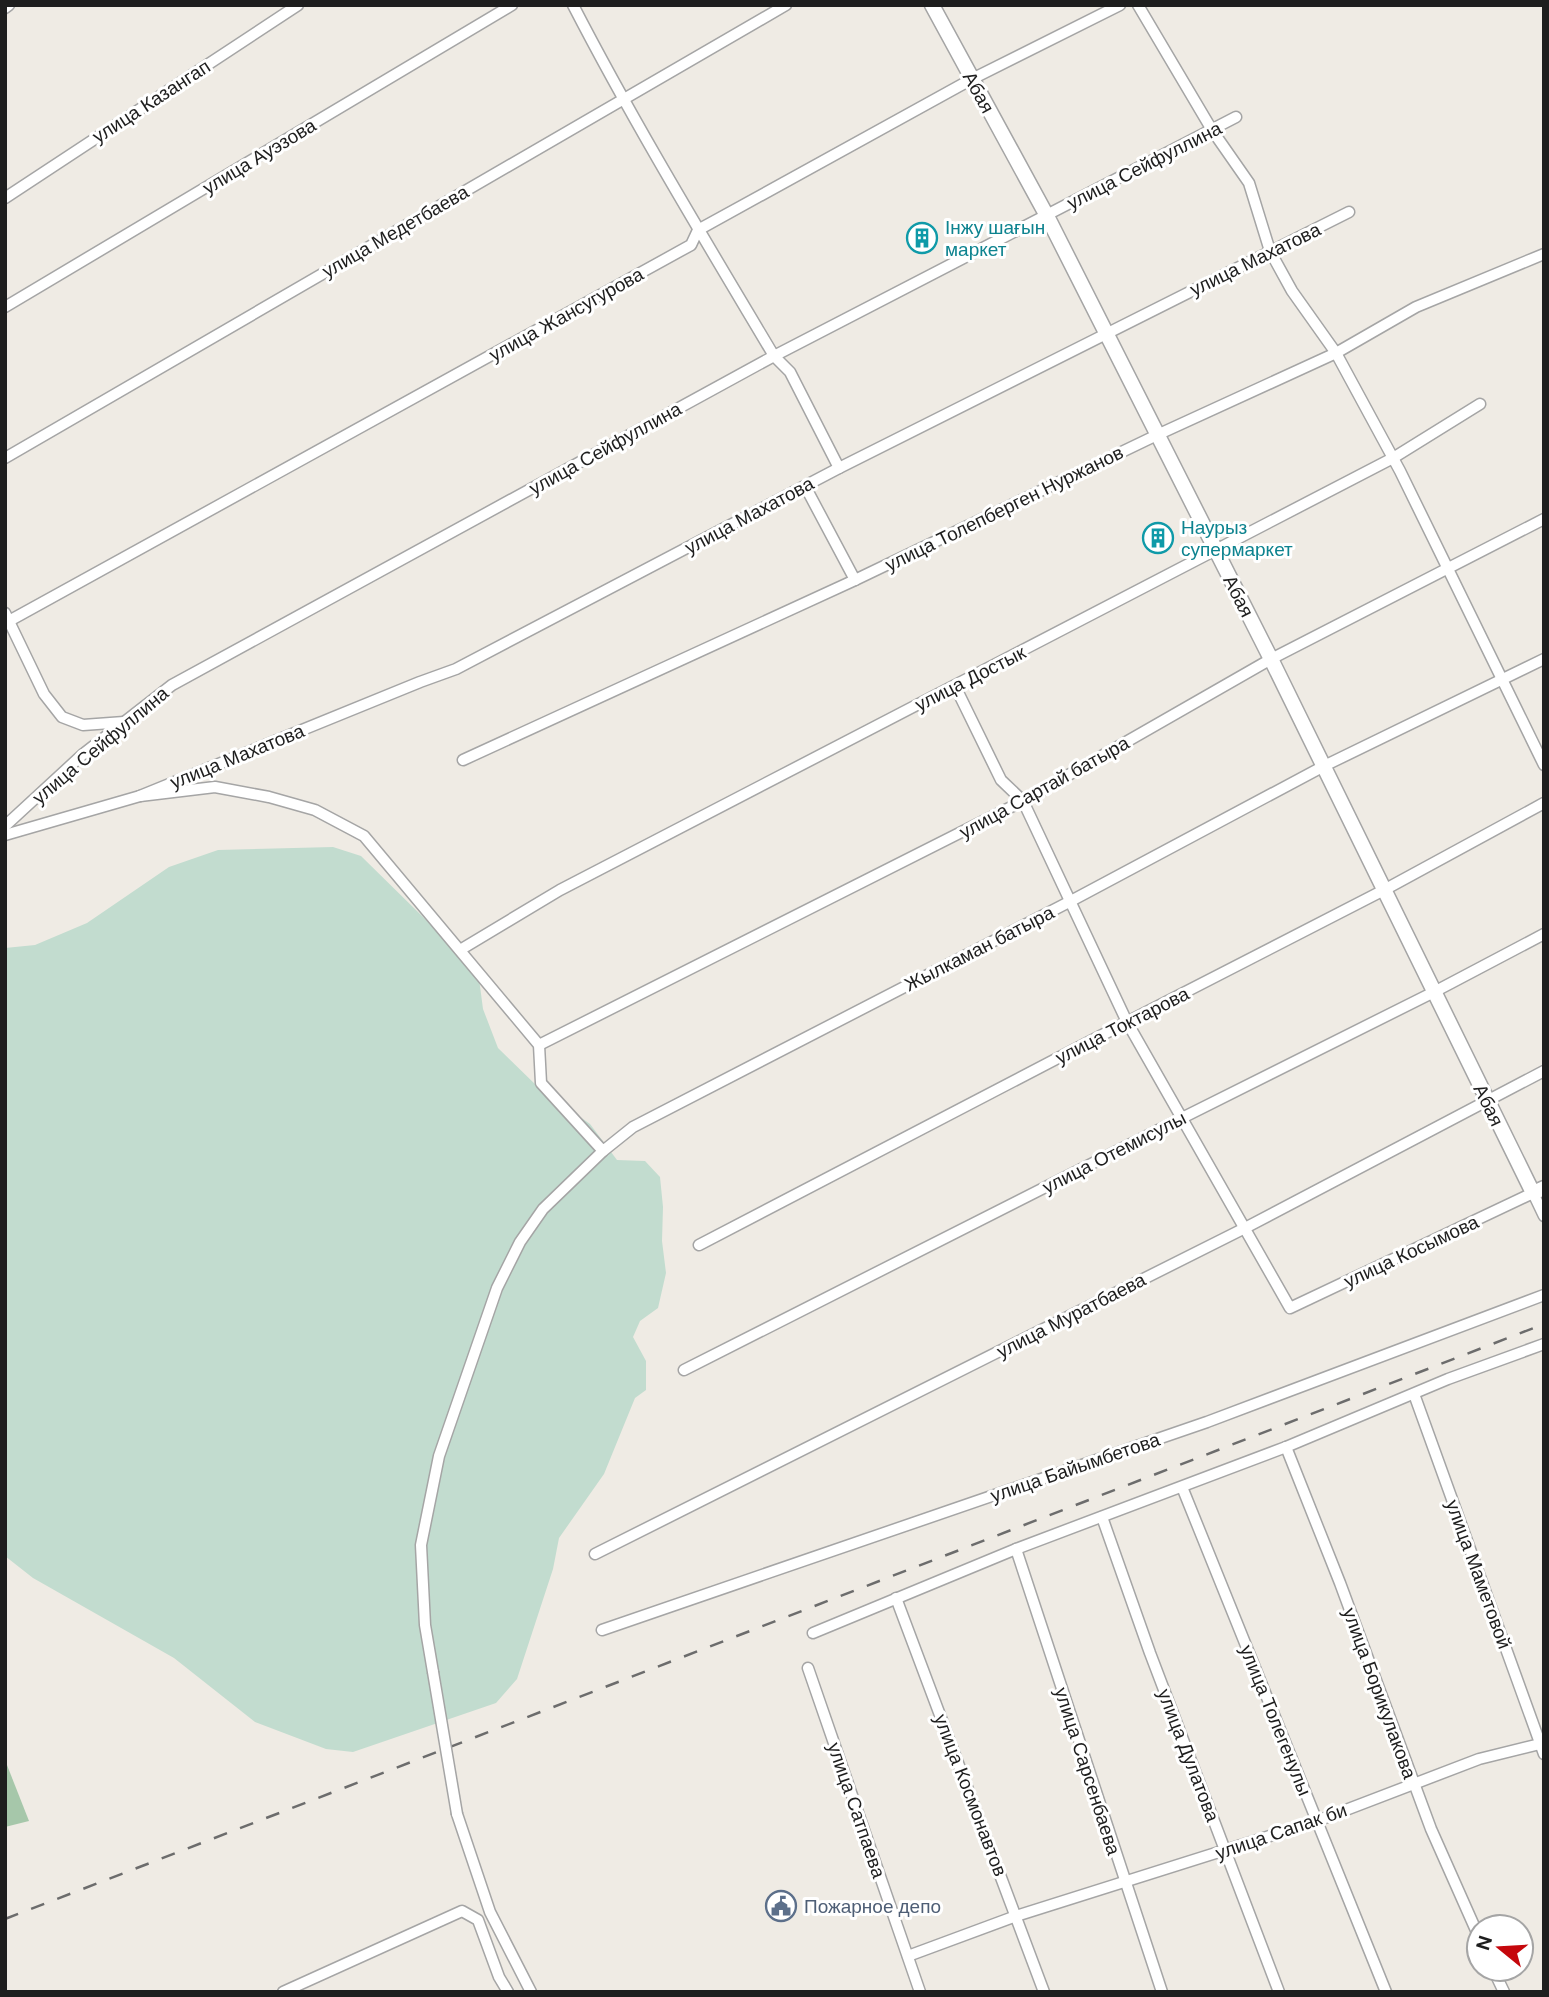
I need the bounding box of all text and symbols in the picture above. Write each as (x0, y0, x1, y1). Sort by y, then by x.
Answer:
street label: улица Казангап (87, 54, 215, 149)
street label: Абая (957, 67, 1000, 118)
street label: улица Ауэзова (198, 113, 321, 200)
street label: улица Сейфуллина (1063, 115, 1226, 215)
street label: улица Медетбаева (317, 179, 473, 284)
place label: Інжу шағын маркет (945, 215, 1045, 262)
street label: улица Махатова (1186, 217, 1325, 302)
building icon: Інжу шағын маркет (905, 221, 939, 255)
street label: улица Жансугурова (485, 261, 648, 367)
street label: улица Сейфуллина (525, 396, 686, 501)
street label: улица Толепберген Нуржанов (881, 440, 1127, 577)
street label: улица Махатова (680, 471, 819, 560)
place label: Наурыз супермаркет (1181, 515, 1293, 562)
building icon: Наурыз супермаркет (1141, 521, 1175, 555)
street label: Абая (1217, 571, 1260, 621)
street label: улица Достык (911, 640, 1030, 717)
street label: улица Сейфуллина (27, 681, 174, 810)
street label: улица Махатова (166, 718, 308, 795)
street label: улица Сартай батыра (955, 730, 1134, 845)
street label: Жылкаман батыра (900, 900, 1059, 997)
street label: улица Токтарова (1051, 981, 1194, 1070)
street label: Абая (1468, 1080, 1509, 1130)
street label: улица Отемисулы (1038, 1105, 1190, 1199)
street label: улица Косымова (1340, 1209, 1483, 1294)
street label: улица Муратбаева (992, 1267, 1150, 1364)
street label: улица Байымбетова (987, 1427, 1164, 1508)
street label: улица Маметовой (1440, 1496, 1517, 1652)
street label: улица Борикулакова (1337, 1604, 1422, 1783)
street label: улица Толегенулы (1234, 1641, 1317, 1799)
street label: улица Сарсенбаева (1049, 1684, 1127, 1859)
street label: улица Дулатова (1152, 1685, 1226, 1826)
street label: улица Космонавтов (928, 1710, 1013, 1880)
street label: улица Сатпаева (822, 1739, 892, 1882)
street label: улица Сапак би (1212, 1797, 1350, 1866)
public building icon: Пожарное депо (764, 1889, 798, 1923)
place label: Пожарное депо (804, 1894, 941, 1919)
north arrow (1465, 1913, 1535, 1983)
text: N (1470, 1932, 1498, 1953)

